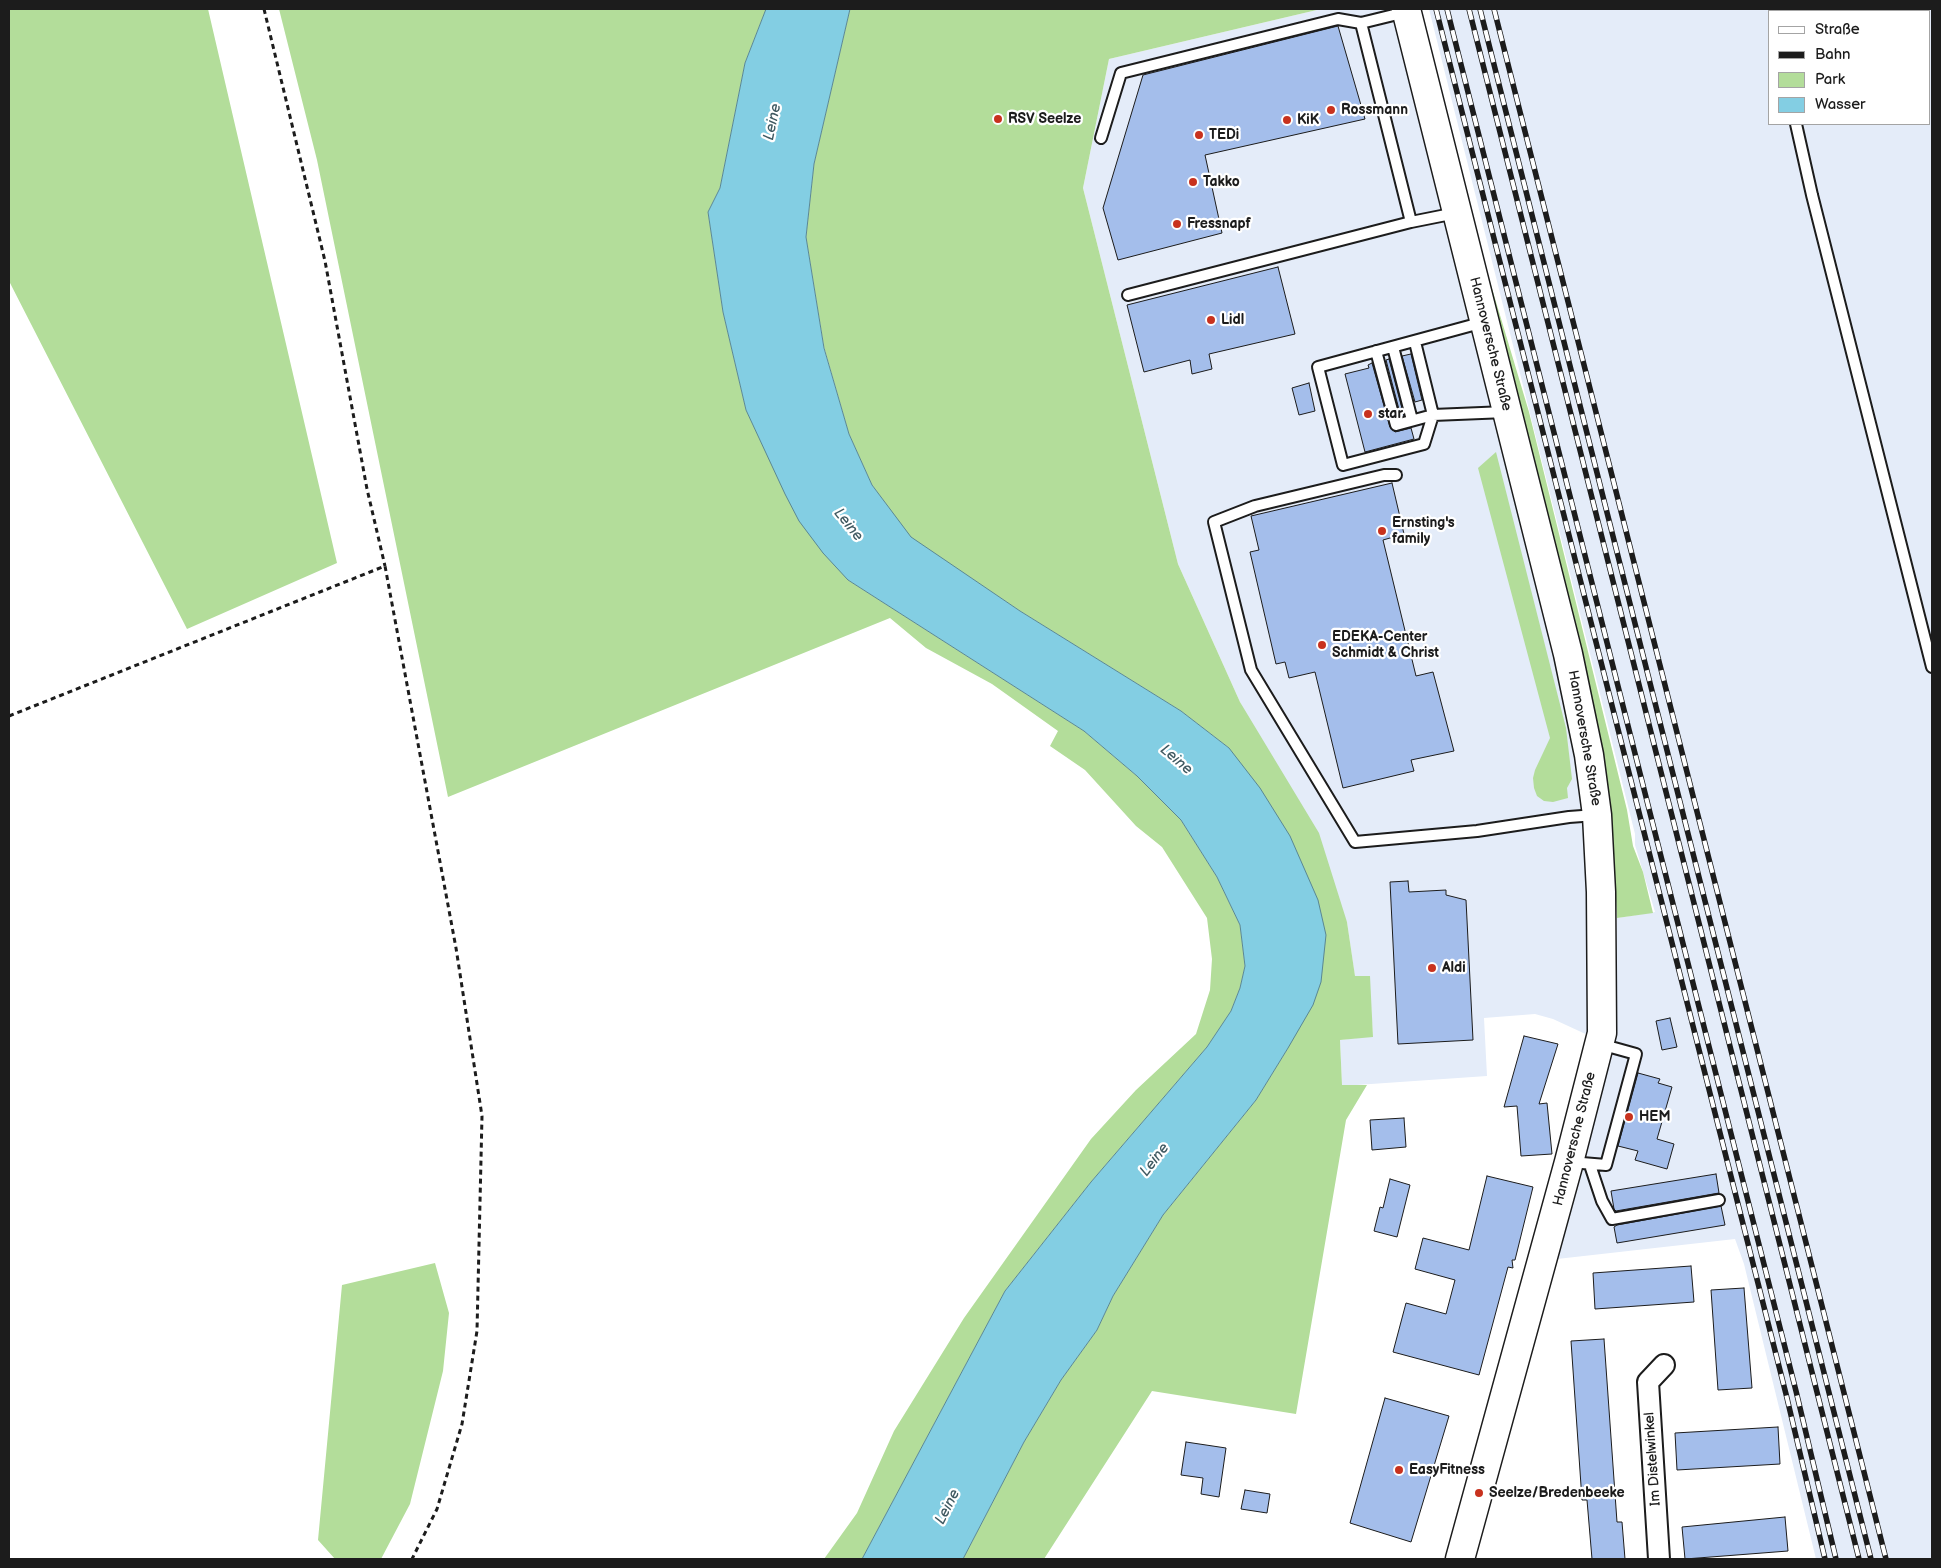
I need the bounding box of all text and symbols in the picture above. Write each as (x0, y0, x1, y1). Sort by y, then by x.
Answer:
legend (1768, 10, 1931, 125)
text: Straße (1815, 20, 1860, 39)
text: Bahn (1815, 45, 1851, 64)
text: Park (1815, 70, 1845, 89)
text: Wasser (1815, 95, 1865, 114)
water label: Leine (760, 102, 786, 142)
place label: Rossmann (1341, 102, 1408, 118)
marker: Rossmann (1325, 104, 1337, 116)
place label: RSV Seelze (1008, 111, 1081, 127)
place label: KiK (1297, 112, 1319, 128)
marker: RSV Seelze (992, 113, 1004, 125)
marker: KiK (1281, 114, 1293, 126)
place label: TEDi (1209, 127, 1239, 143)
marker: TEDi (1193, 129, 1205, 141)
place label: Takko (1203, 174, 1240, 190)
marker: Takko (1187, 176, 1199, 188)
place label: Fressnapf (1187, 216, 1251, 232)
marker: Fressnapf (1171, 218, 1183, 230)
street label: Hannoversche Straße (1465, 275, 1515, 413)
place label: Lidl (1221, 312, 1244, 328)
marker: Lidl (1205, 314, 1217, 326)
place label: star (1378, 406, 1403, 422)
marker: star (1362, 408, 1374, 420)
water label: Leine (829, 505, 867, 545)
place label: Ernsting's family (1392, 515, 1455, 548)
marker: Ernsting's family (1376, 525, 1388, 537)
place label: EDEKA-Center Schmidt & Christ (1332, 629, 1439, 662)
marker: EDEKA-Center Schmidt & Christ (1316, 639, 1328, 651)
street label: Hannoversche Straße (1564, 669, 1604, 807)
water label: Leine (1156, 741, 1196, 779)
place label: Aldi (1442, 960, 1466, 976)
marker: Aldi (1426, 962, 1438, 974)
street label: Hannoversche Straße (1550, 1070, 1600, 1208)
place label: HEM (1639, 1109, 1671, 1125)
marker: HEM (1623, 1111, 1635, 1123)
water label: Leine (1137, 1140, 1173, 1180)
street label: Im Distelwinkel (1641, 1412, 1665, 1506)
place label: EasyFitness (1409, 1462, 1485, 1478)
marker: EasyFitness (1393, 1464, 1405, 1476)
place label: Seelze/Bredenbeeke (1489, 1485, 1625, 1501)
water label: Leine (932, 1486, 964, 1528)
marker: Seelze/Bredenbeeke (1473, 1487, 1485, 1499)

